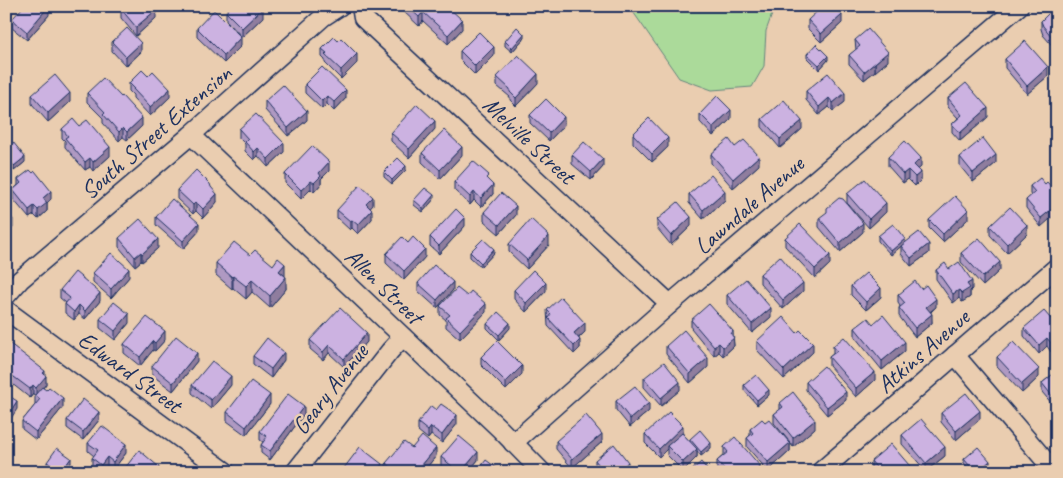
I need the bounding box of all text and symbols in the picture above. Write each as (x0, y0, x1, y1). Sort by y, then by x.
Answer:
street label: South Street Extension (74, 57, 239, 206)
street label: Melville Street (477, 90, 583, 192)
street label: Lawndale Avenue (688, 148, 812, 261)
street label: Allen Street (339, 242, 431, 333)
street label: Atkins Avenue (870, 301, 977, 399)
street label: Edward Street (72, 324, 189, 421)
street label: Geary Avenue (285, 336, 376, 440)

